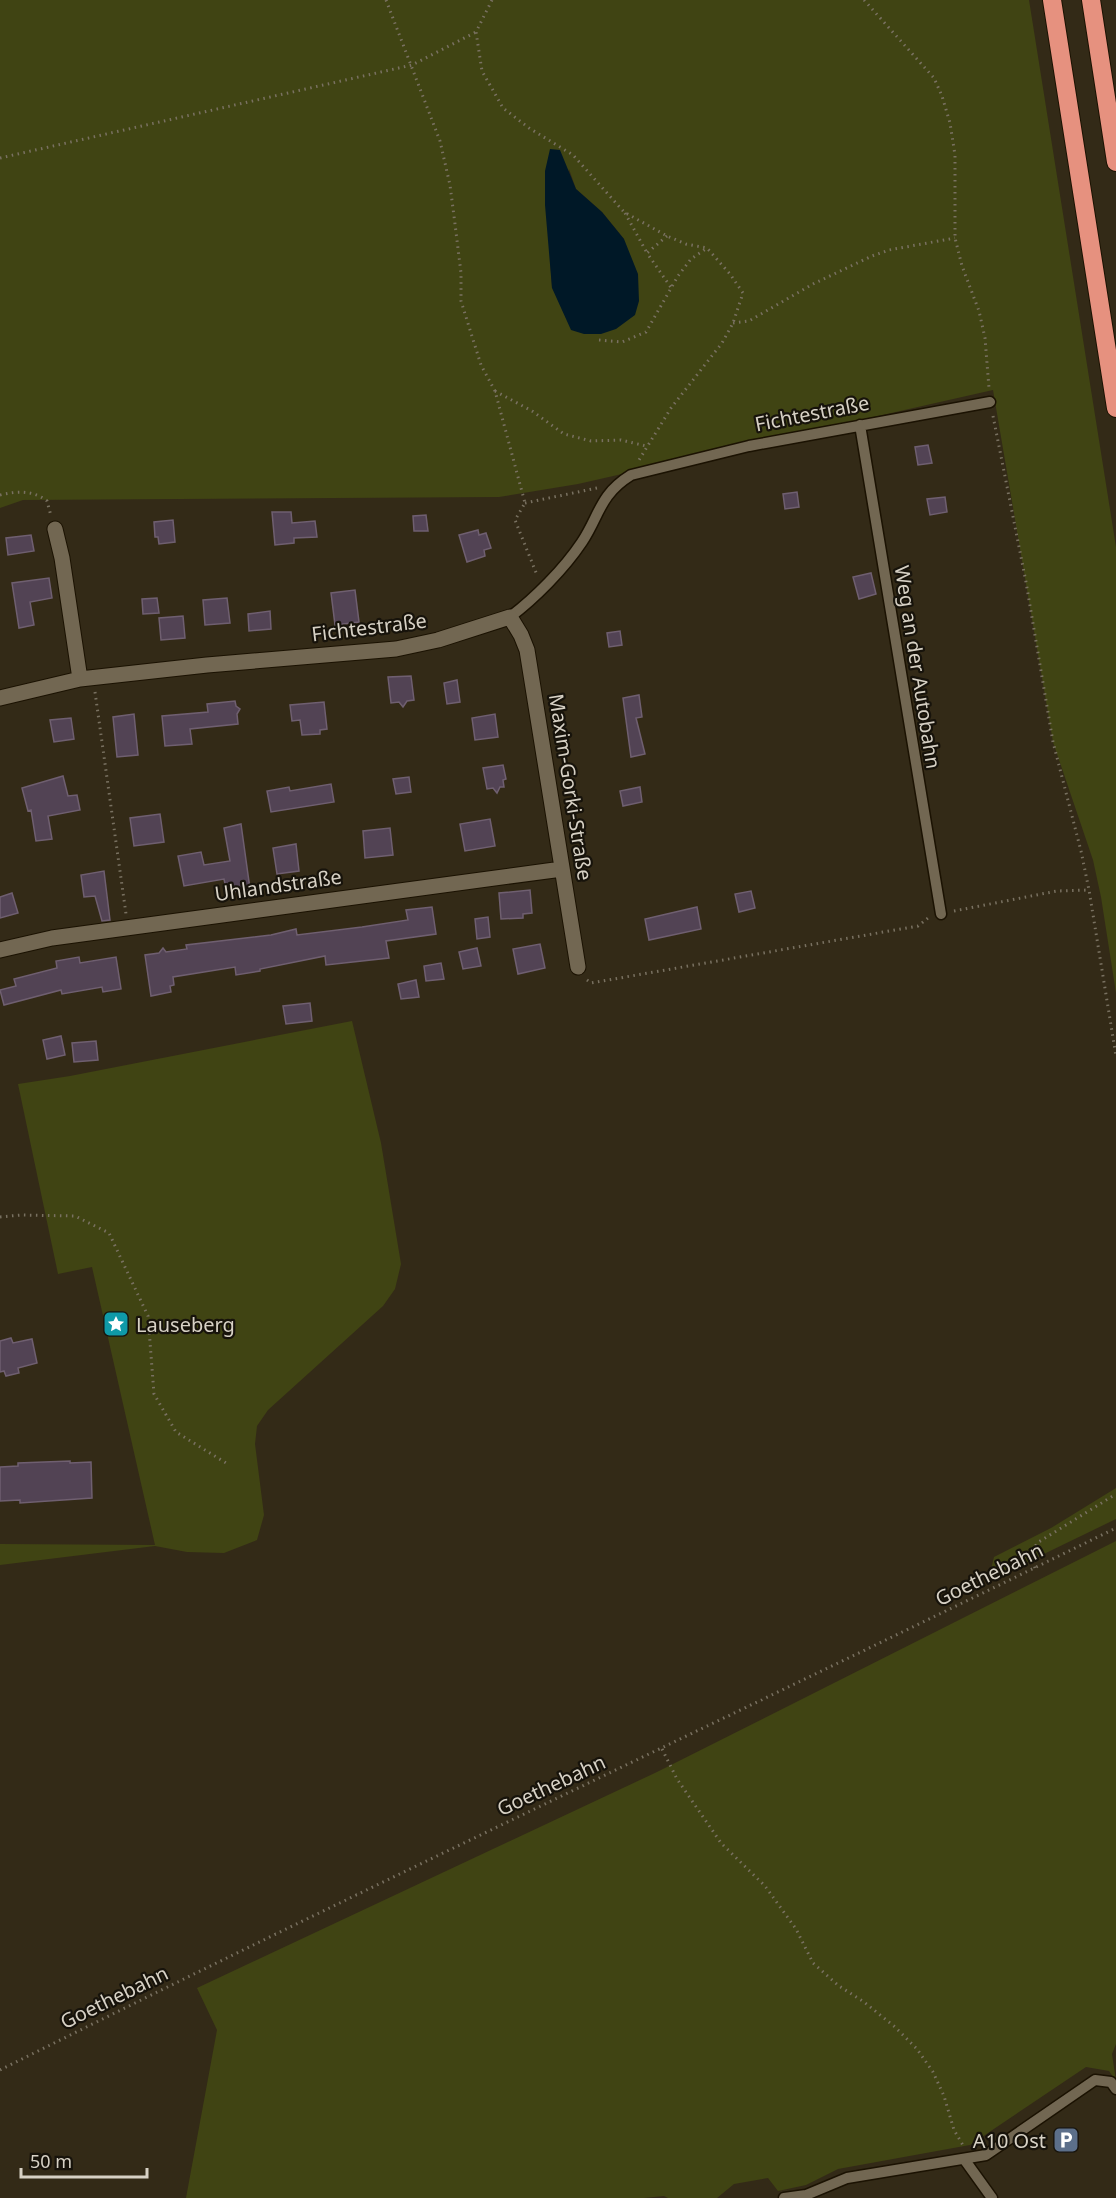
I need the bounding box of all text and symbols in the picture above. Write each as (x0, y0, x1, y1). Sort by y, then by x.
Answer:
street label: Fichtestraße (753, 389, 871, 437)
street label: Weg an der Autobahn (889, 563, 947, 771)
street label: Fichtestraße (310, 607, 428, 647)
street label: Maxim-Gorki-Straße (543, 692, 599, 882)
street label: Uhlandstraße (213, 863, 343, 907)
place icon: Lauseberg (101, 1309, 131, 1339)
place label: Lauseberg (136, 1311, 235, 1338)
street label: Goethebahn (930, 1536, 1048, 1612)
street label: Goethebahn (492, 1748, 610, 1822)
street label: Goethebahn (55, 1959, 173, 2035)
parking icon: A10 Ost (1051, 2125, 1081, 2155)
place label: A10 Ost (973, 2127, 1046, 2154)
scale bar (21, 2141, 147, 2179)
text: 50 m (30, 2149, 72, 2173)

